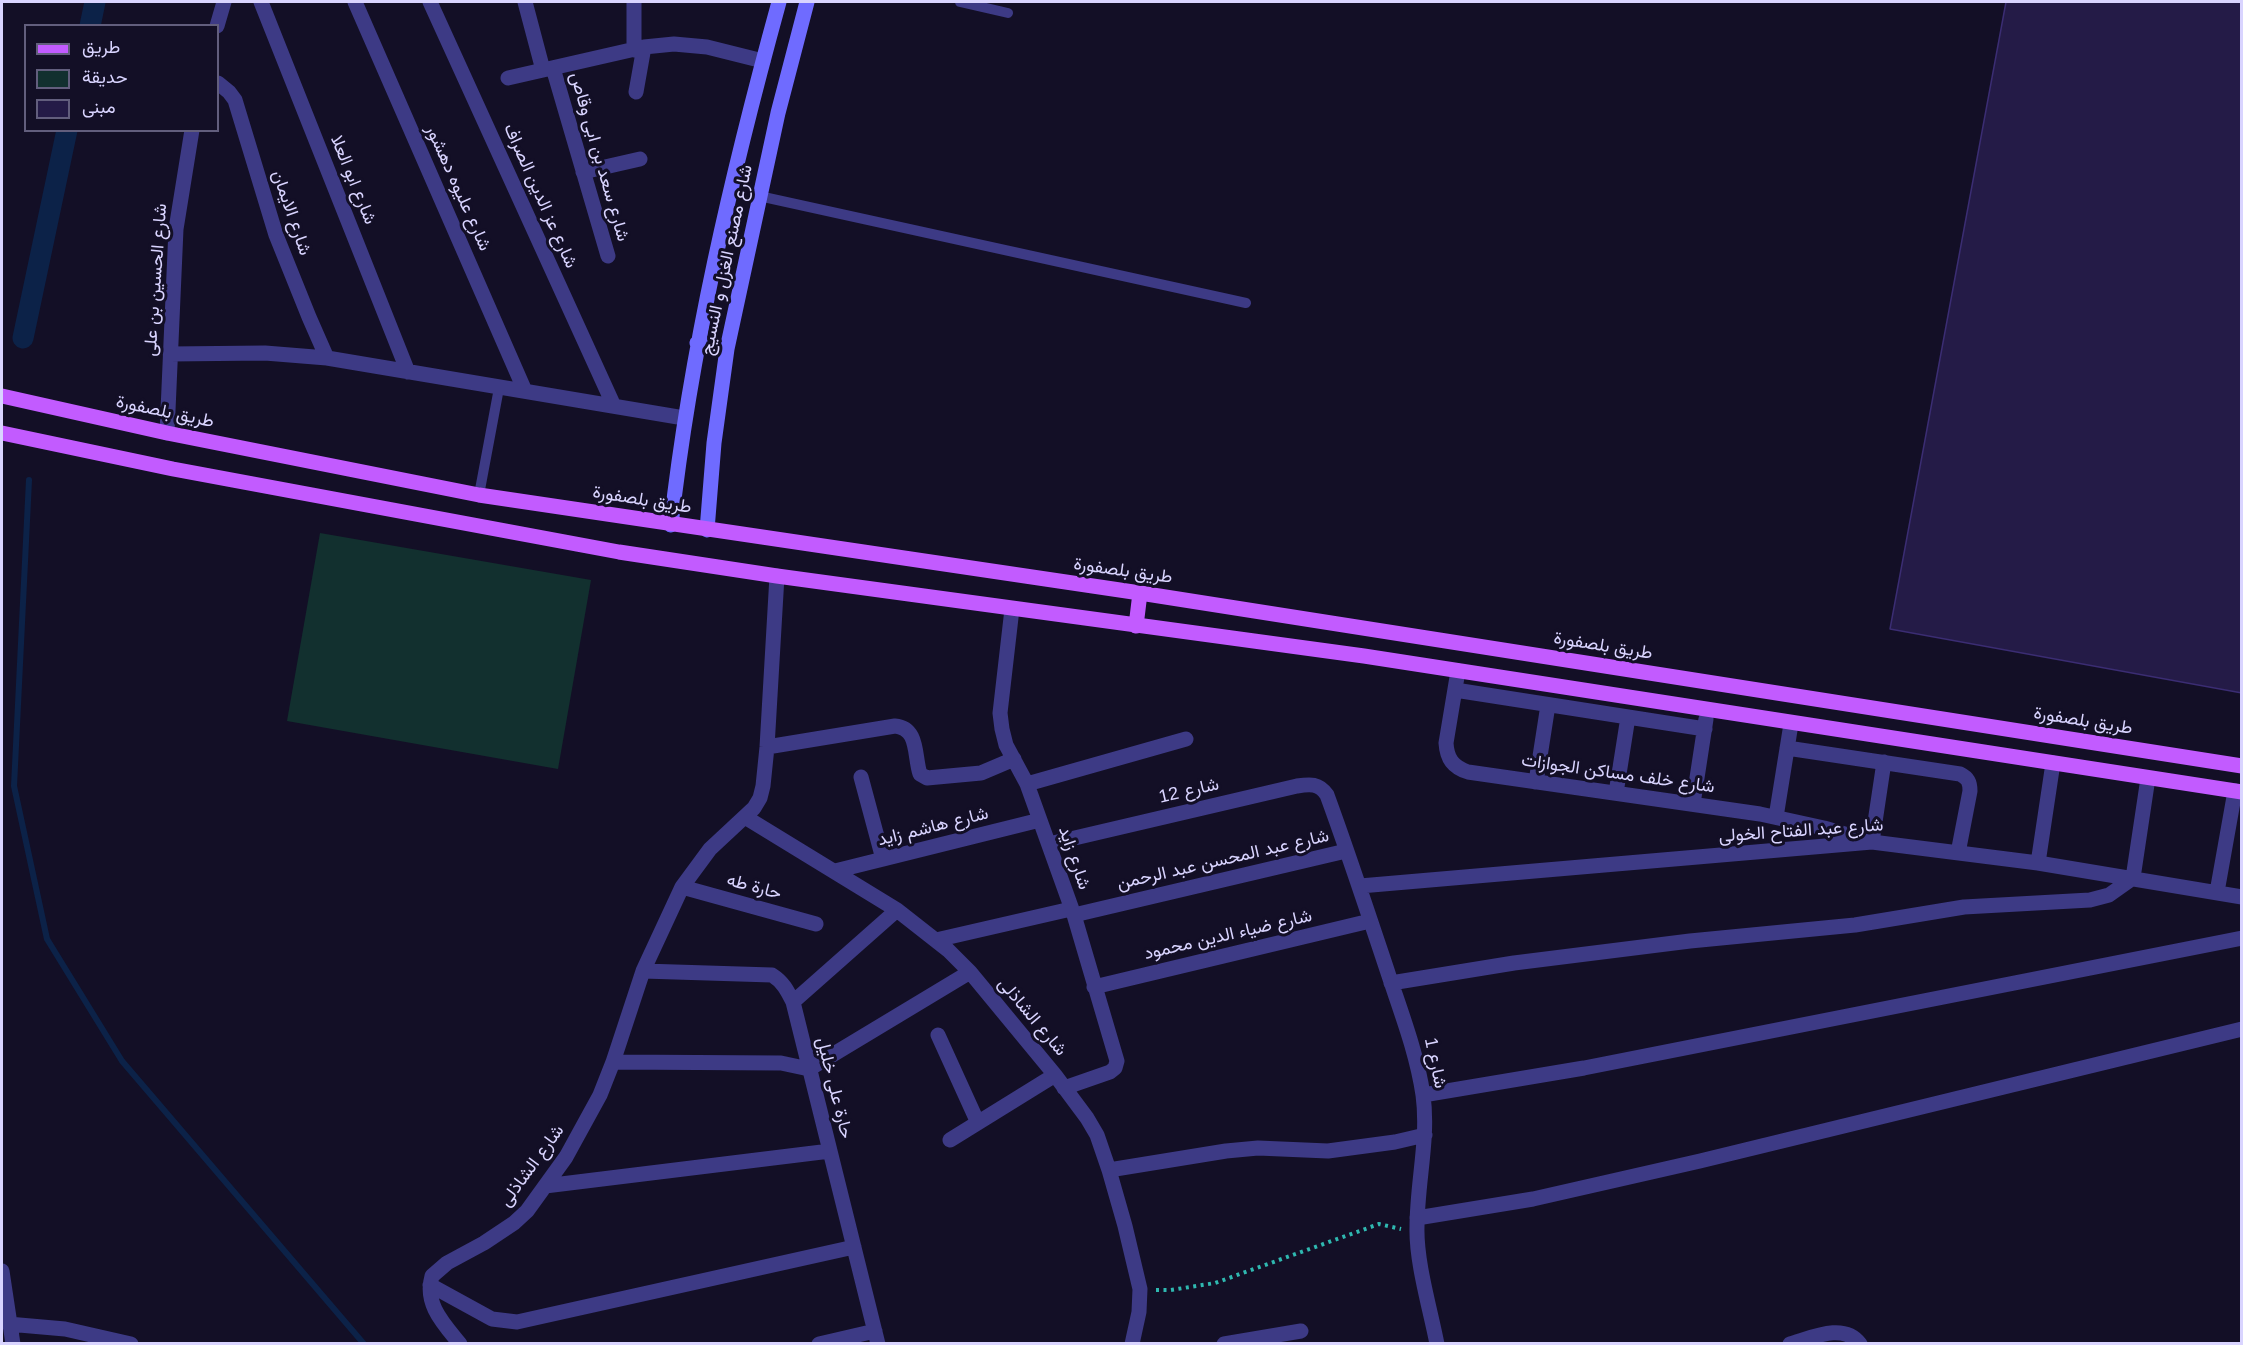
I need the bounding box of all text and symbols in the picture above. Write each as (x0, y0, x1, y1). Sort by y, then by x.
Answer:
legend (24, 24, 219, 132)
text: طريق (82, 37, 120, 57)
text: حديقة (82, 67, 128, 87)
street label: شارع سعد بن ابى وقاص (565, 70, 633, 244)
text: مبنى (82, 97, 116, 117)
street label: شارع عز الدين الصراف (498, 120, 582, 272)
street label: شارع عليوه دهشور (421, 122, 495, 254)
street label: شارع ابو العلا (325, 132, 381, 228)
street label: شارع مصنع الغزل و النسيج (696, 163, 758, 357)
street label: شارع الايمان (266, 168, 316, 258)
street label: شارع الحسين بن على (140, 203, 172, 357)
street label: طريق بلصفورة (114, 391, 216, 433)
street label: طريق بلصفورة (591, 482, 693, 518)
street label: طريق بلصفورة (1072, 553, 1174, 589)
street label: طريق بلصفورة (1552, 628, 1654, 664)
street label: طريق بلصفورة (2032, 703, 2134, 739)
street label: شارع خلف مساكن الجوازات (1520, 750, 1716, 798)
street label: شارع 12 (1157, 774, 1221, 808)
street label: شارع هاشم زايد (875, 803, 991, 851)
street label: شارع عبد الفتاح الخولى (1718, 814, 1884, 848)
street label: شارع زايد (1053, 824, 1095, 892)
street label: شارع عبد المحسن عبد الرحمن (1115, 825, 1331, 895)
street label: حارة طه (724, 869, 784, 905)
street label: شارع ضياء الدين محمود (1142, 905, 1314, 965)
street label: شارع الشاذلى (993, 973, 1071, 1061)
street label: حارة على خليل (811, 1035, 857, 1141)
street label: شارع 1 (1419, 1036, 1451, 1090)
street label: شارع الشاذلى (495, 1121, 569, 1211)

